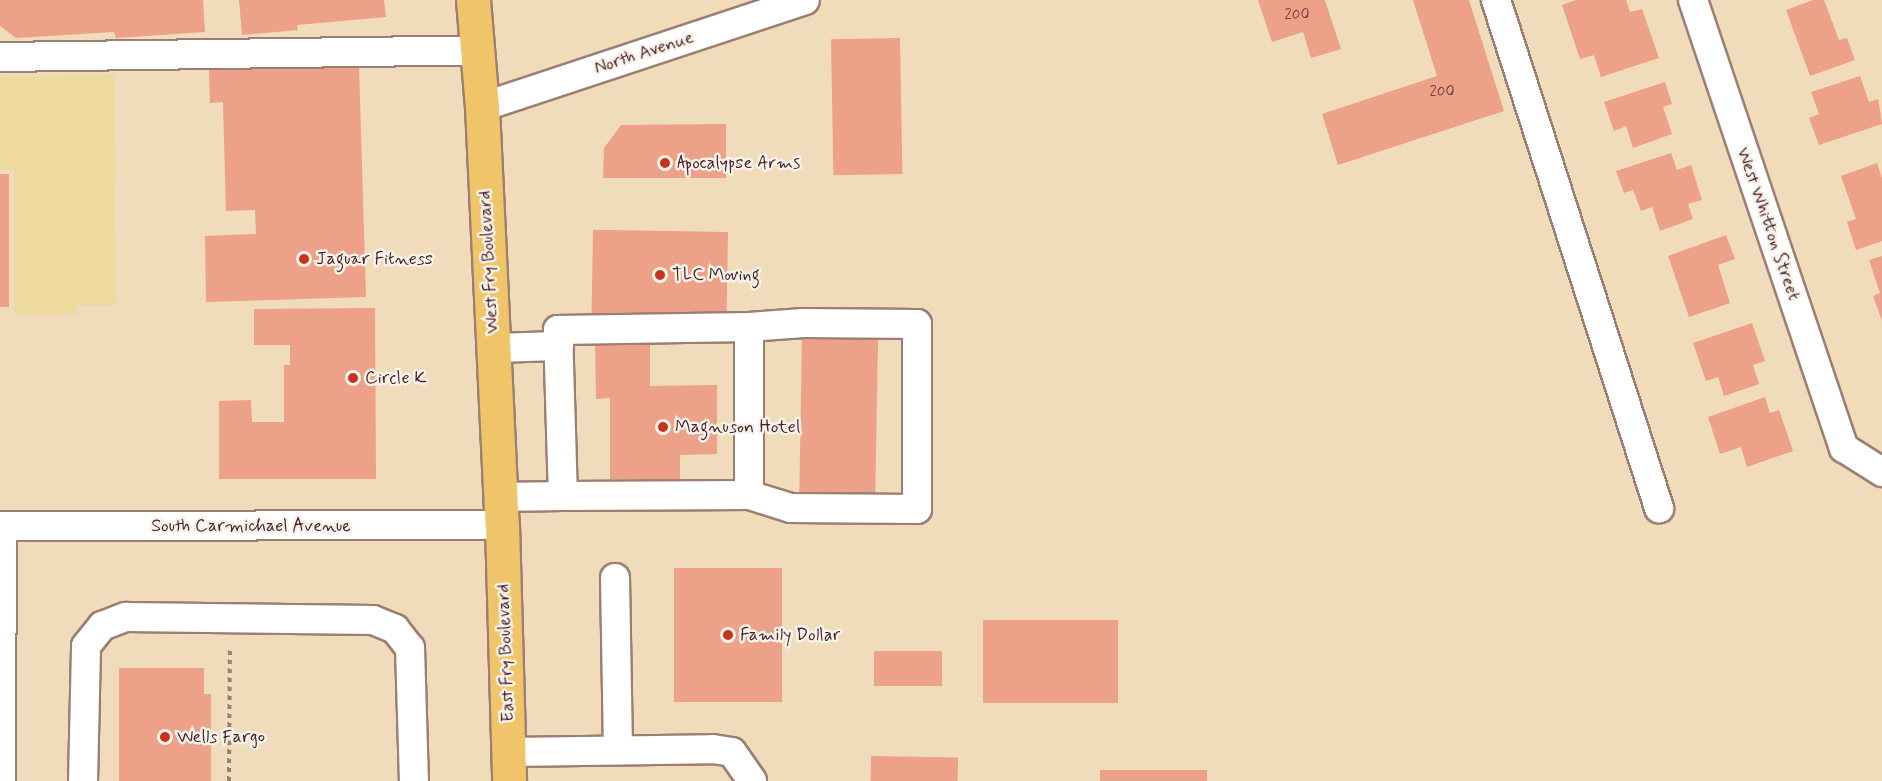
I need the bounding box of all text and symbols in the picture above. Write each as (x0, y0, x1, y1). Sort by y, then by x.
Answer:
house number: 200 (1285, 7, 1309, 25)
street label: North Avenue (592, 27, 696, 79)
house number: 200 (1430, 84, 1454, 102)
street label: West Whitton Street (1731, 143, 1805, 305)
place label: Apocalypse Arms (677, 152, 801, 174)
marker: Apocalypse Arms (658, 156, 672, 170)
street label: West Fry Boulevard (474, 190, 504, 334)
place label: Jaguar Fitness (316, 248, 433, 270)
marker: Jaguar Fitness (297, 252, 311, 266)
place label: TLC Moving (672, 264, 760, 286)
marker: TLC Moving (653, 268, 667, 282)
place label: Circle K (365, 367, 427, 389)
marker: Circle K (346, 371, 360, 385)
place label: Magnuson Hotel (675, 416, 796, 438)
marker: Magnuson Hotel (656, 420, 670, 434)
street label: South Carmichael Avenue (152, 515, 350, 537)
street label: East Fry Boulevard (493, 584, 519, 722)
place label: Family Dollar (740, 624, 841, 646)
marker: Family Dollar (721, 628, 735, 642)
place label: Wells Fargo (177, 726, 264, 748)
marker: Wells Fargo (158, 730, 172, 744)

